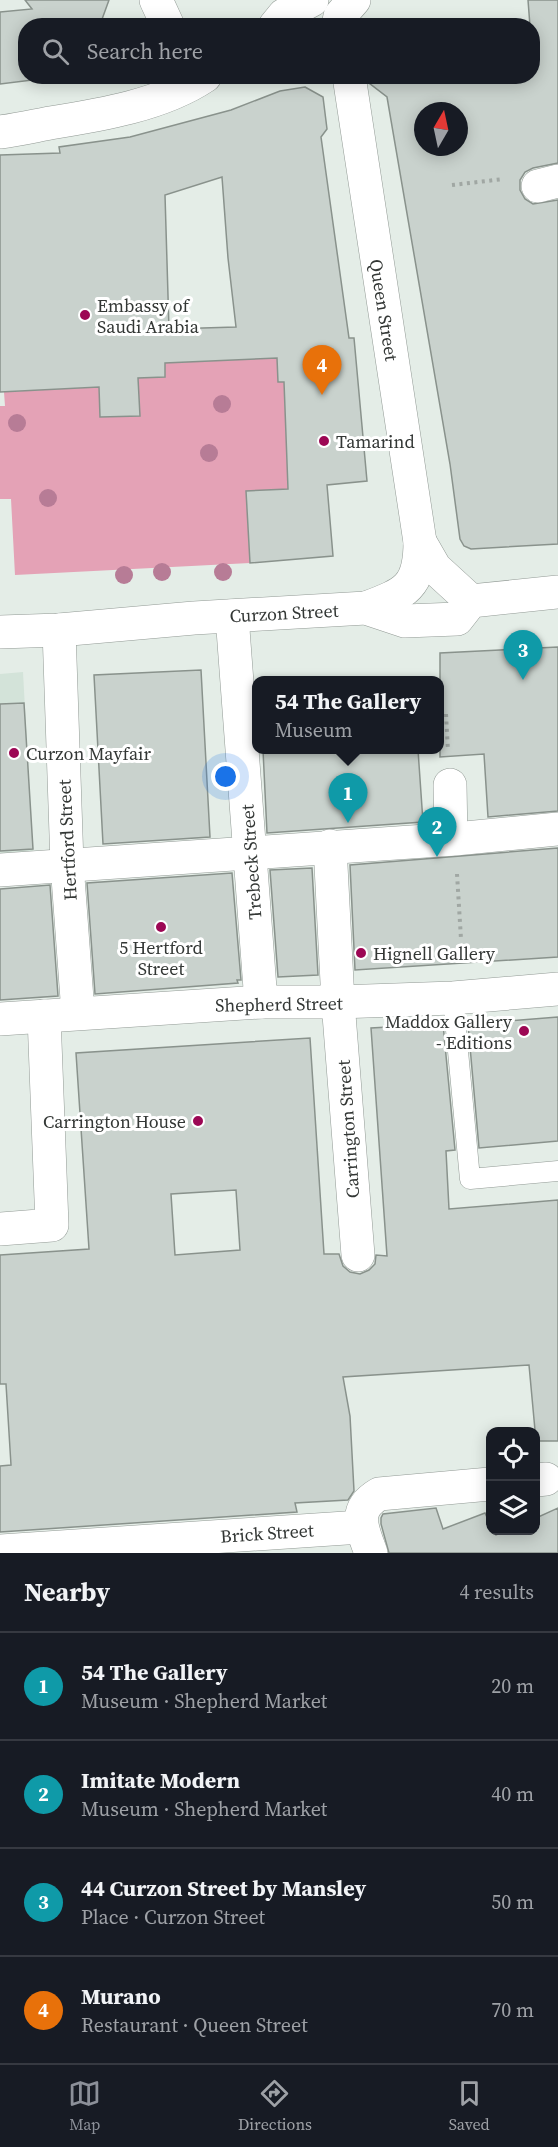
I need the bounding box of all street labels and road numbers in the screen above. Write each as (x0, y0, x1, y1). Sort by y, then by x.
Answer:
street label: Queen Street (364, 257, 404, 363)
street label: Curzon Street (229, 598, 339, 628)
street label: Hertford Street (51, 779, 83, 901)
street label: Trebeck Street (234, 803, 267, 920)
street label: Shepherd Street (215, 990, 343, 1018)
street label: Carrington Street (331, 1059, 365, 1199)
street label: Brick Street (220, 1517, 315, 1549)

